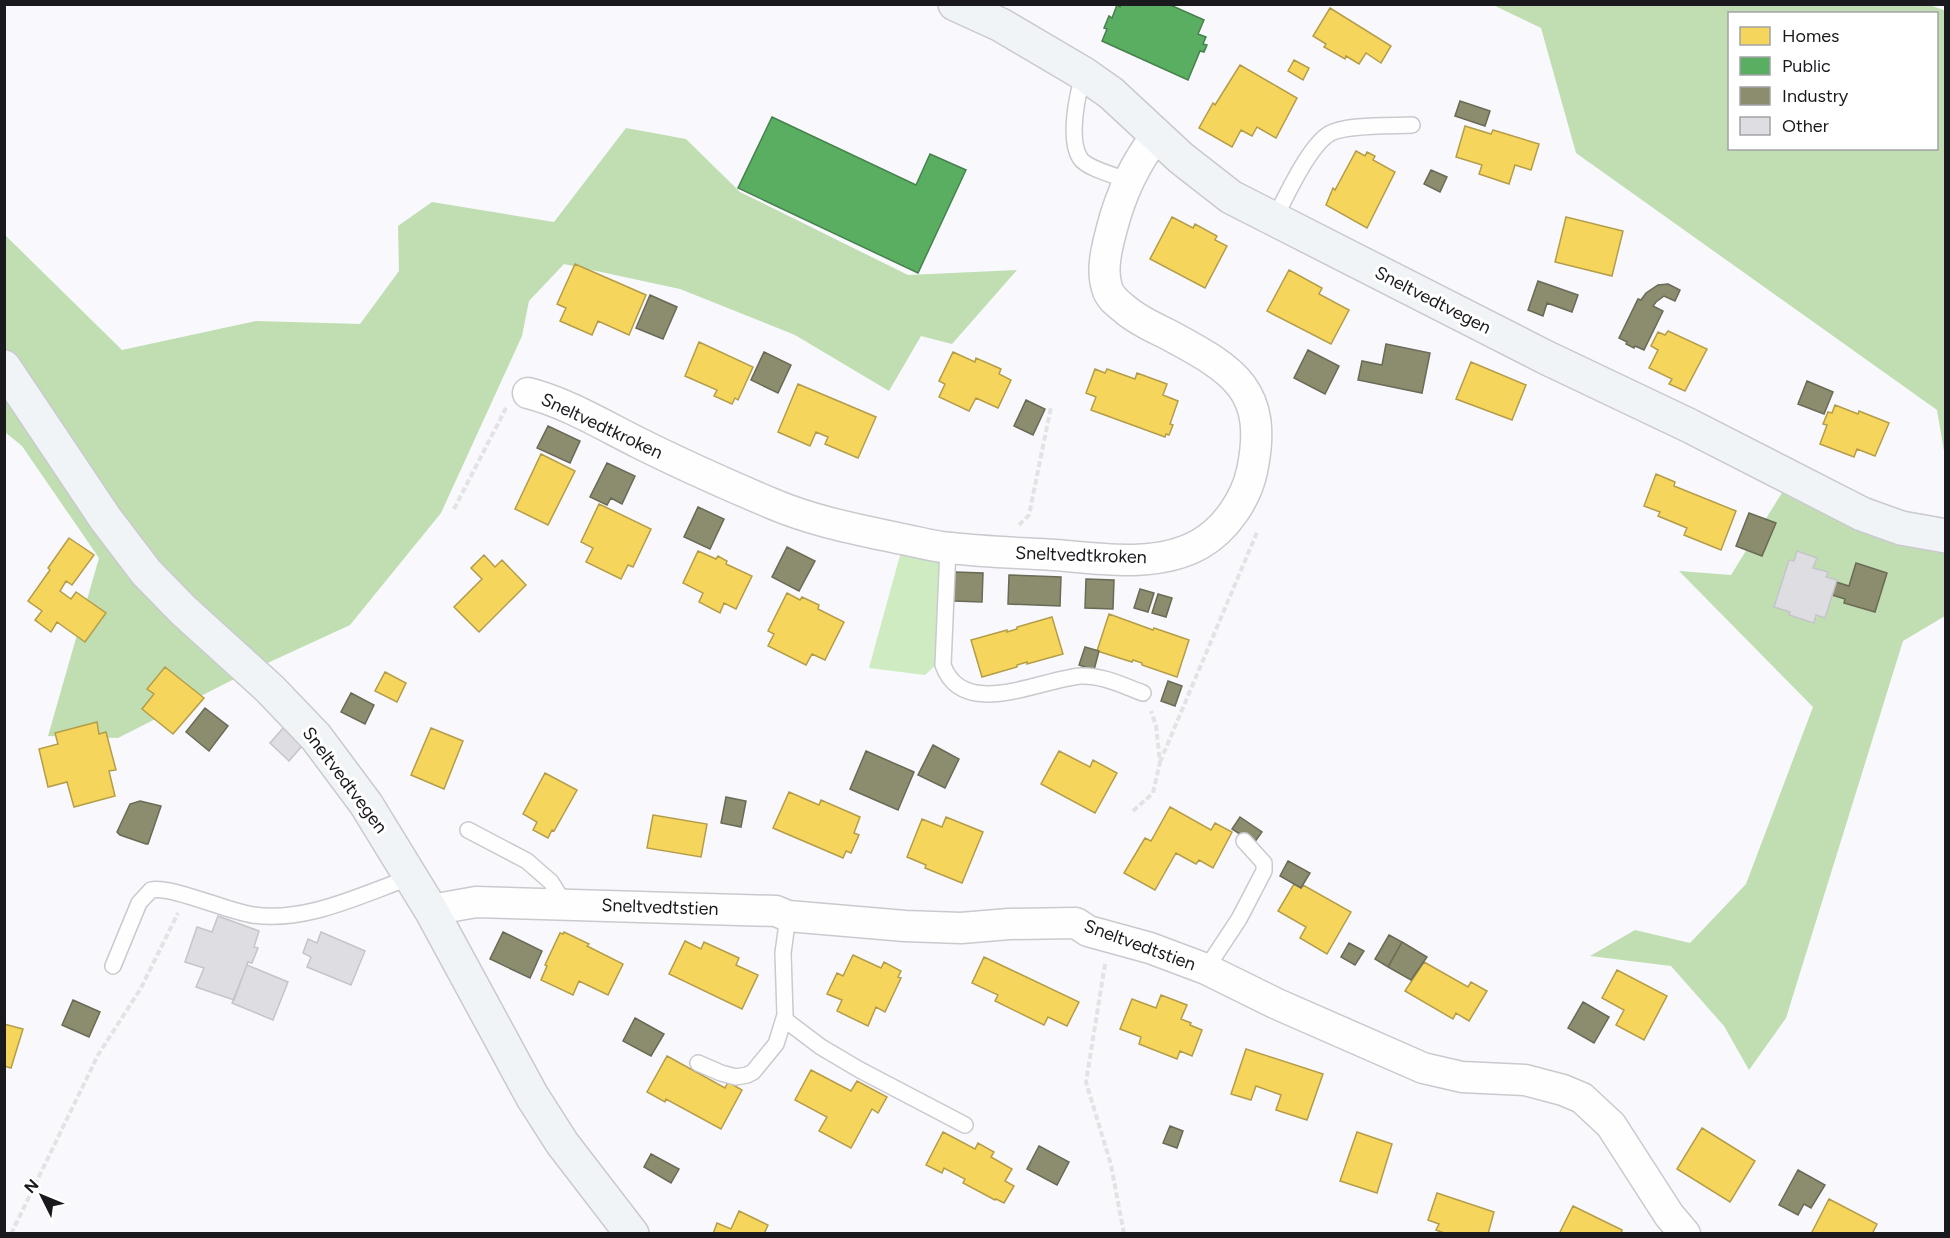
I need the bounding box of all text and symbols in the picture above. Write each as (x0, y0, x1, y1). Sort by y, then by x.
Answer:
legend (1728, 12, 1938, 150)
text: Homes (1782, 25, 1840, 47)
text: Public (1782, 55, 1831, 77)
text: Industry (1782, 85, 1849, 107)
text: Other (1782, 115, 1829, 137)
street label: Sneltvedtvegen (1371, 261, 1495, 339)
street label: Sneltvedtkroken (538, 388, 666, 464)
street label: Sneltvedtkroken (1015, 542, 1147, 568)
street label: Sneltvedtvegen (298, 722, 392, 838)
street label: Sneltvedtstien (601, 894, 719, 920)
street label: Sneltvedtstien (1081, 915, 1199, 975)
north arrow (12, 1166, 72, 1226)
text: N (20, 1175, 43, 1197)

